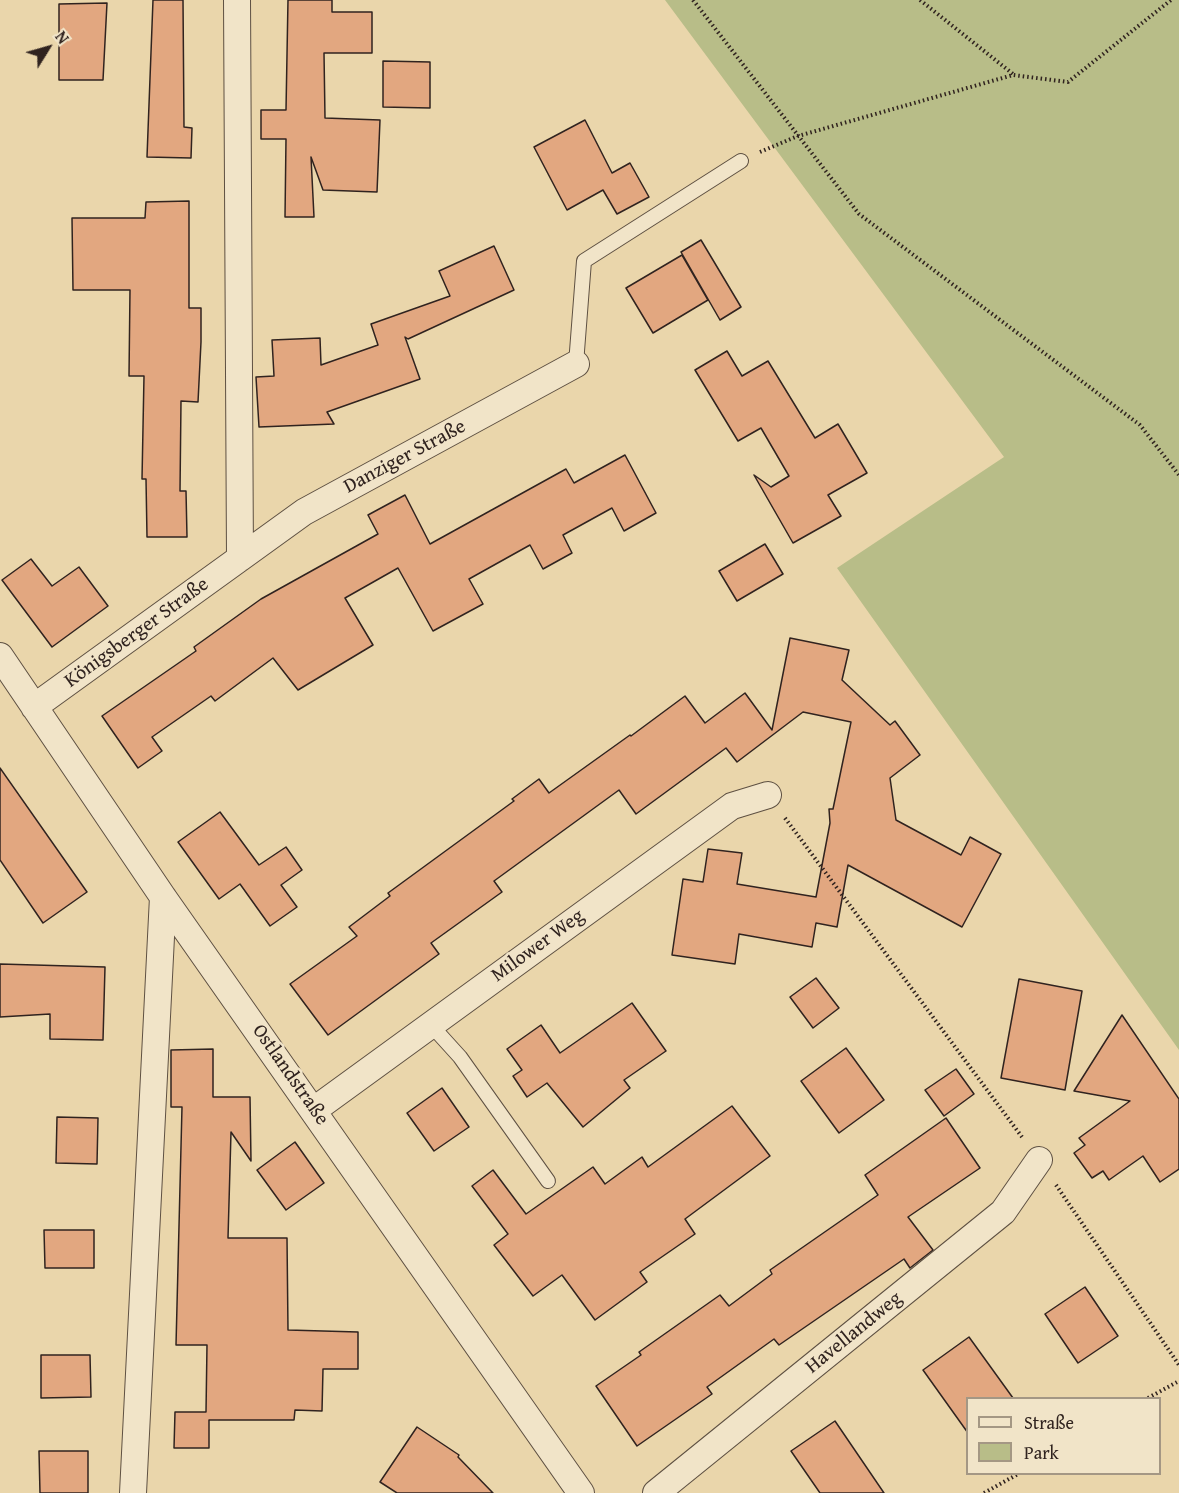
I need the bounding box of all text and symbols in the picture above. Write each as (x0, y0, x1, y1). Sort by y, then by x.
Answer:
north arrow (18, 18, 78, 78)
text: N (50, 26, 75, 49)
street label: Danziger Straße (340, 415, 470, 499)
street label: Königsberger Straße (60, 573, 214, 693)
street label: Milower Weg (487, 904, 589, 988)
street label: Ostlandstraße (246, 1020, 334, 1130)
street label: Havellandweg (801, 1287, 907, 1379)
legend (966, 1397, 1161, 1475)
text: Straße (1024, 1409, 1074, 1436)
text: Park (1024, 1439, 1059, 1466)

